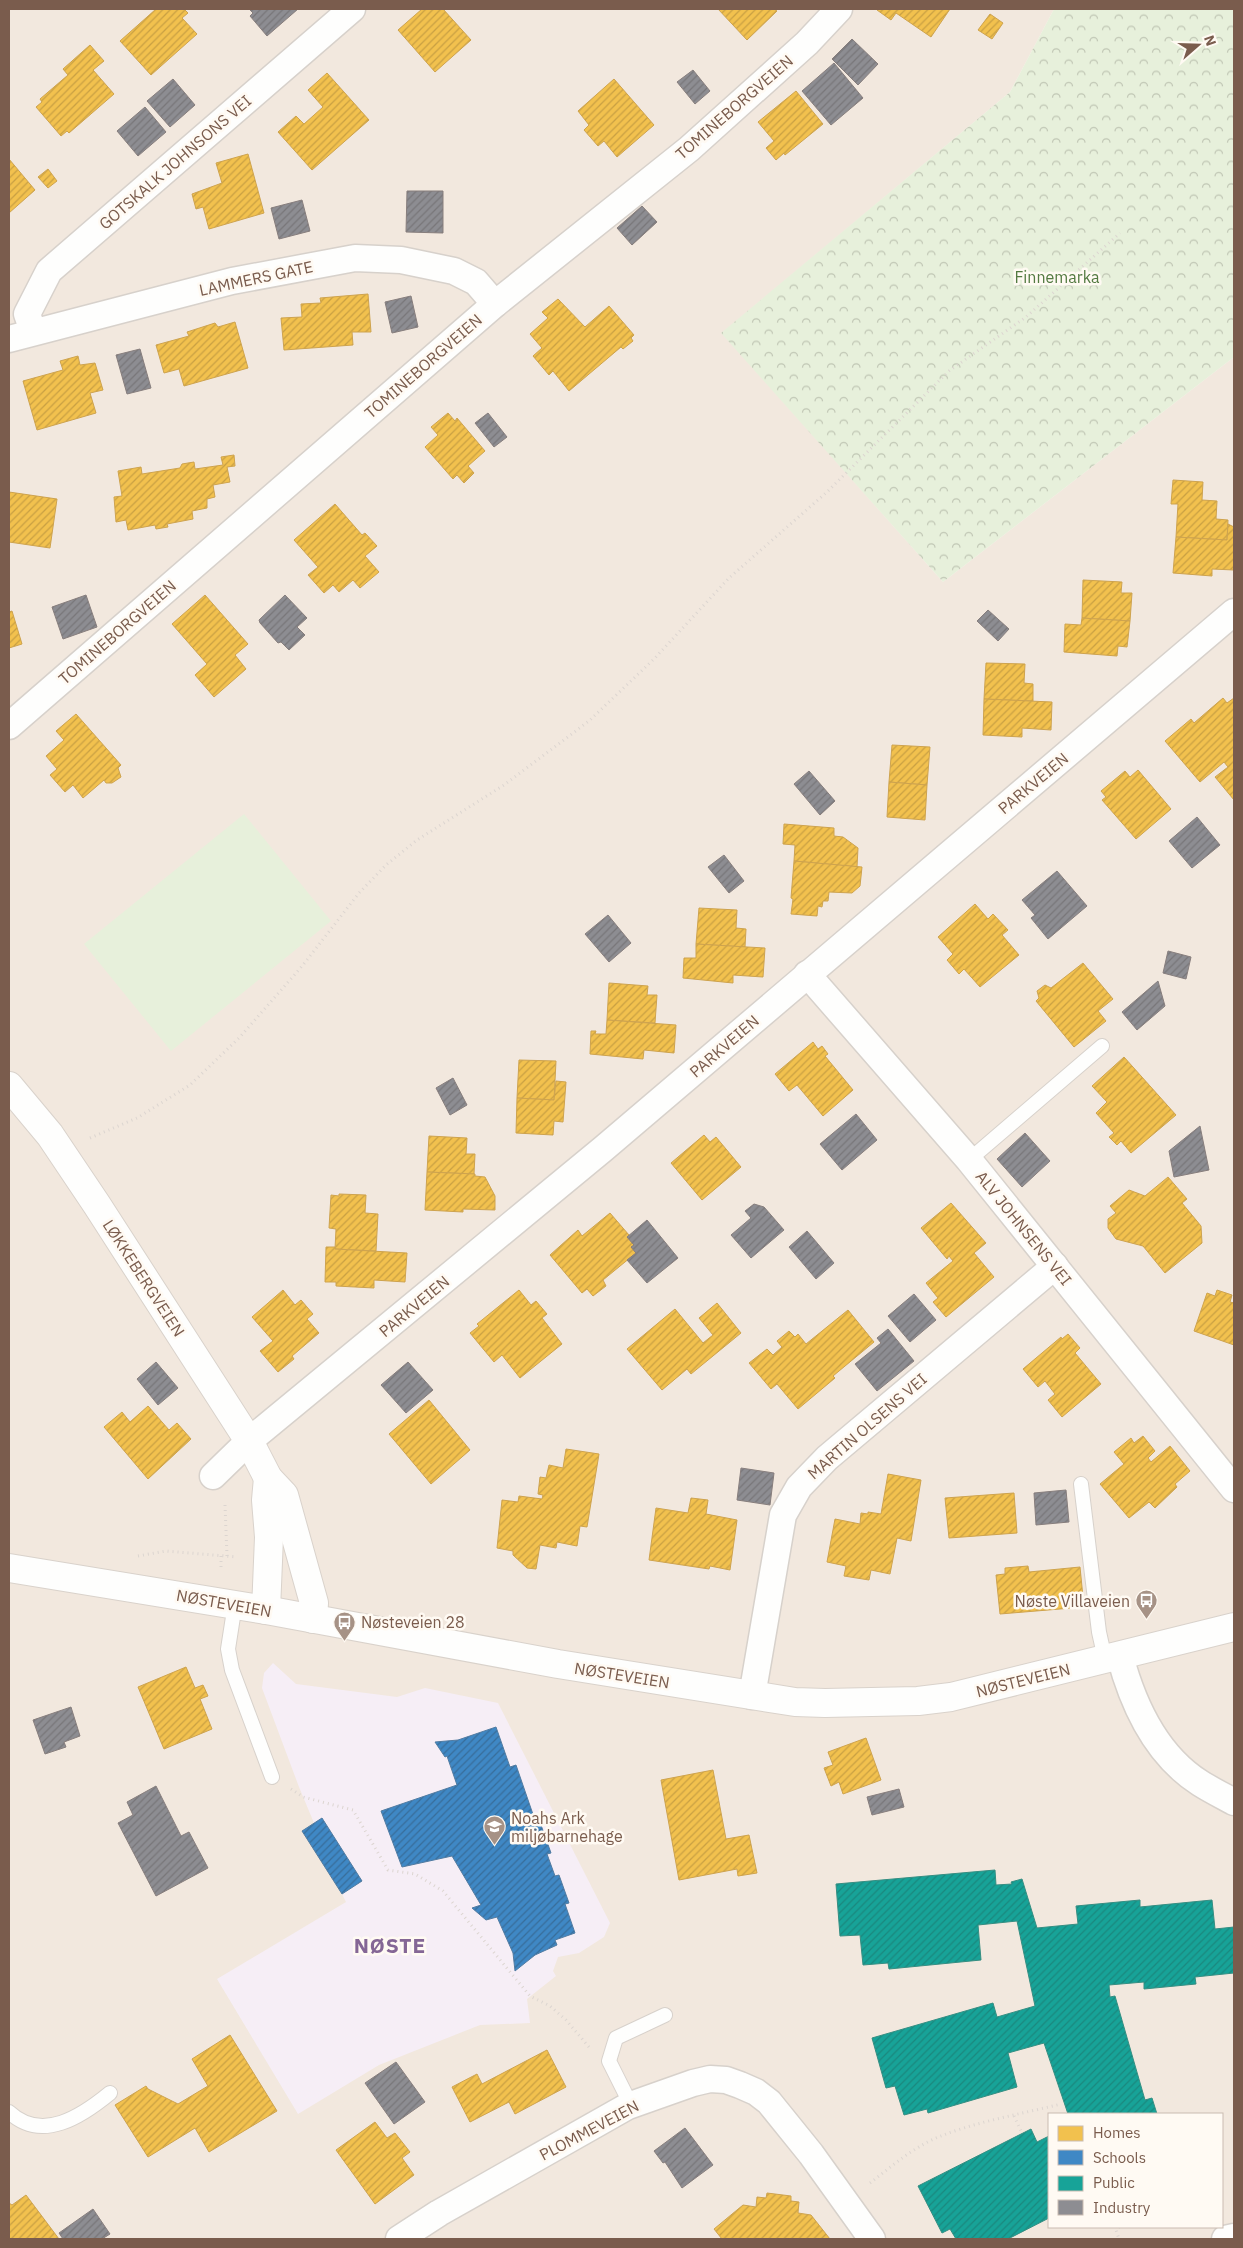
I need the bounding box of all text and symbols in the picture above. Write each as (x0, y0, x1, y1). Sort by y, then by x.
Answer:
north arrow (1173, 20, 1223, 70)
text: N (1200, 33, 1220, 48)
street label: TOMINEBORGVEIEN (671, 51, 797, 163)
street label: GOTSKALK JOHNSONS VEI (95, 90, 255, 234)
street label: LAMMERS GATE (197, 256, 315, 300)
park label: Finnemarka (1014, 267, 1100, 287)
street label: TOMINEBORGVEIEN (360, 310, 486, 422)
street label: TOMINEBORGVEIEN (54, 576, 180, 688)
street label: PARKVEIEN (994, 748, 1072, 818)
street label: PARKVEIEN (685, 1010, 763, 1082)
street label: ALV JOHNSENS VEI (972, 1167, 1076, 1289)
street label: LØKKEBERGVEIEN (99, 1216, 189, 1340)
street label: PARKVEIEN (375, 1271, 453, 1341)
street label: MARTIN OLSENS VEI (803, 1369, 931, 1483)
street label: NØSTEVEIEN (175, 1585, 273, 1621)
bus stop icon: Nøste Villaveien (1134, 1589, 1158, 1620)
place label: Nøste Villaveien (1015, 1591, 1130, 1611)
bus stop icon: Nøsteveien 28 (333, 1610, 357, 1641)
place label: Nøsteveien 28 (361, 1612, 465, 1632)
street label: NØSTEVEIEN (573, 1658, 671, 1692)
street label: NØSTEVEIEN (974, 1659, 1072, 1701)
place label: Noahs Ark miljøbarnehage (511, 1808, 623, 1846)
school or university icon: Noahs Ark miljøbarnehage (483, 1815, 507, 1846)
district label: NØSTE (354, 1931, 426, 1959)
street label: PLOMMEVEIEN (536, 2095, 642, 2165)
legend (1048, 2113, 1223, 2228)
text: Homes (1093, 2123, 1141, 2142)
text: Schools (1093, 2148, 1146, 2167)
text: Public (1093, 2173, 1135, 2192)
text: Industry (1093, 2198, 1151, 2217)

